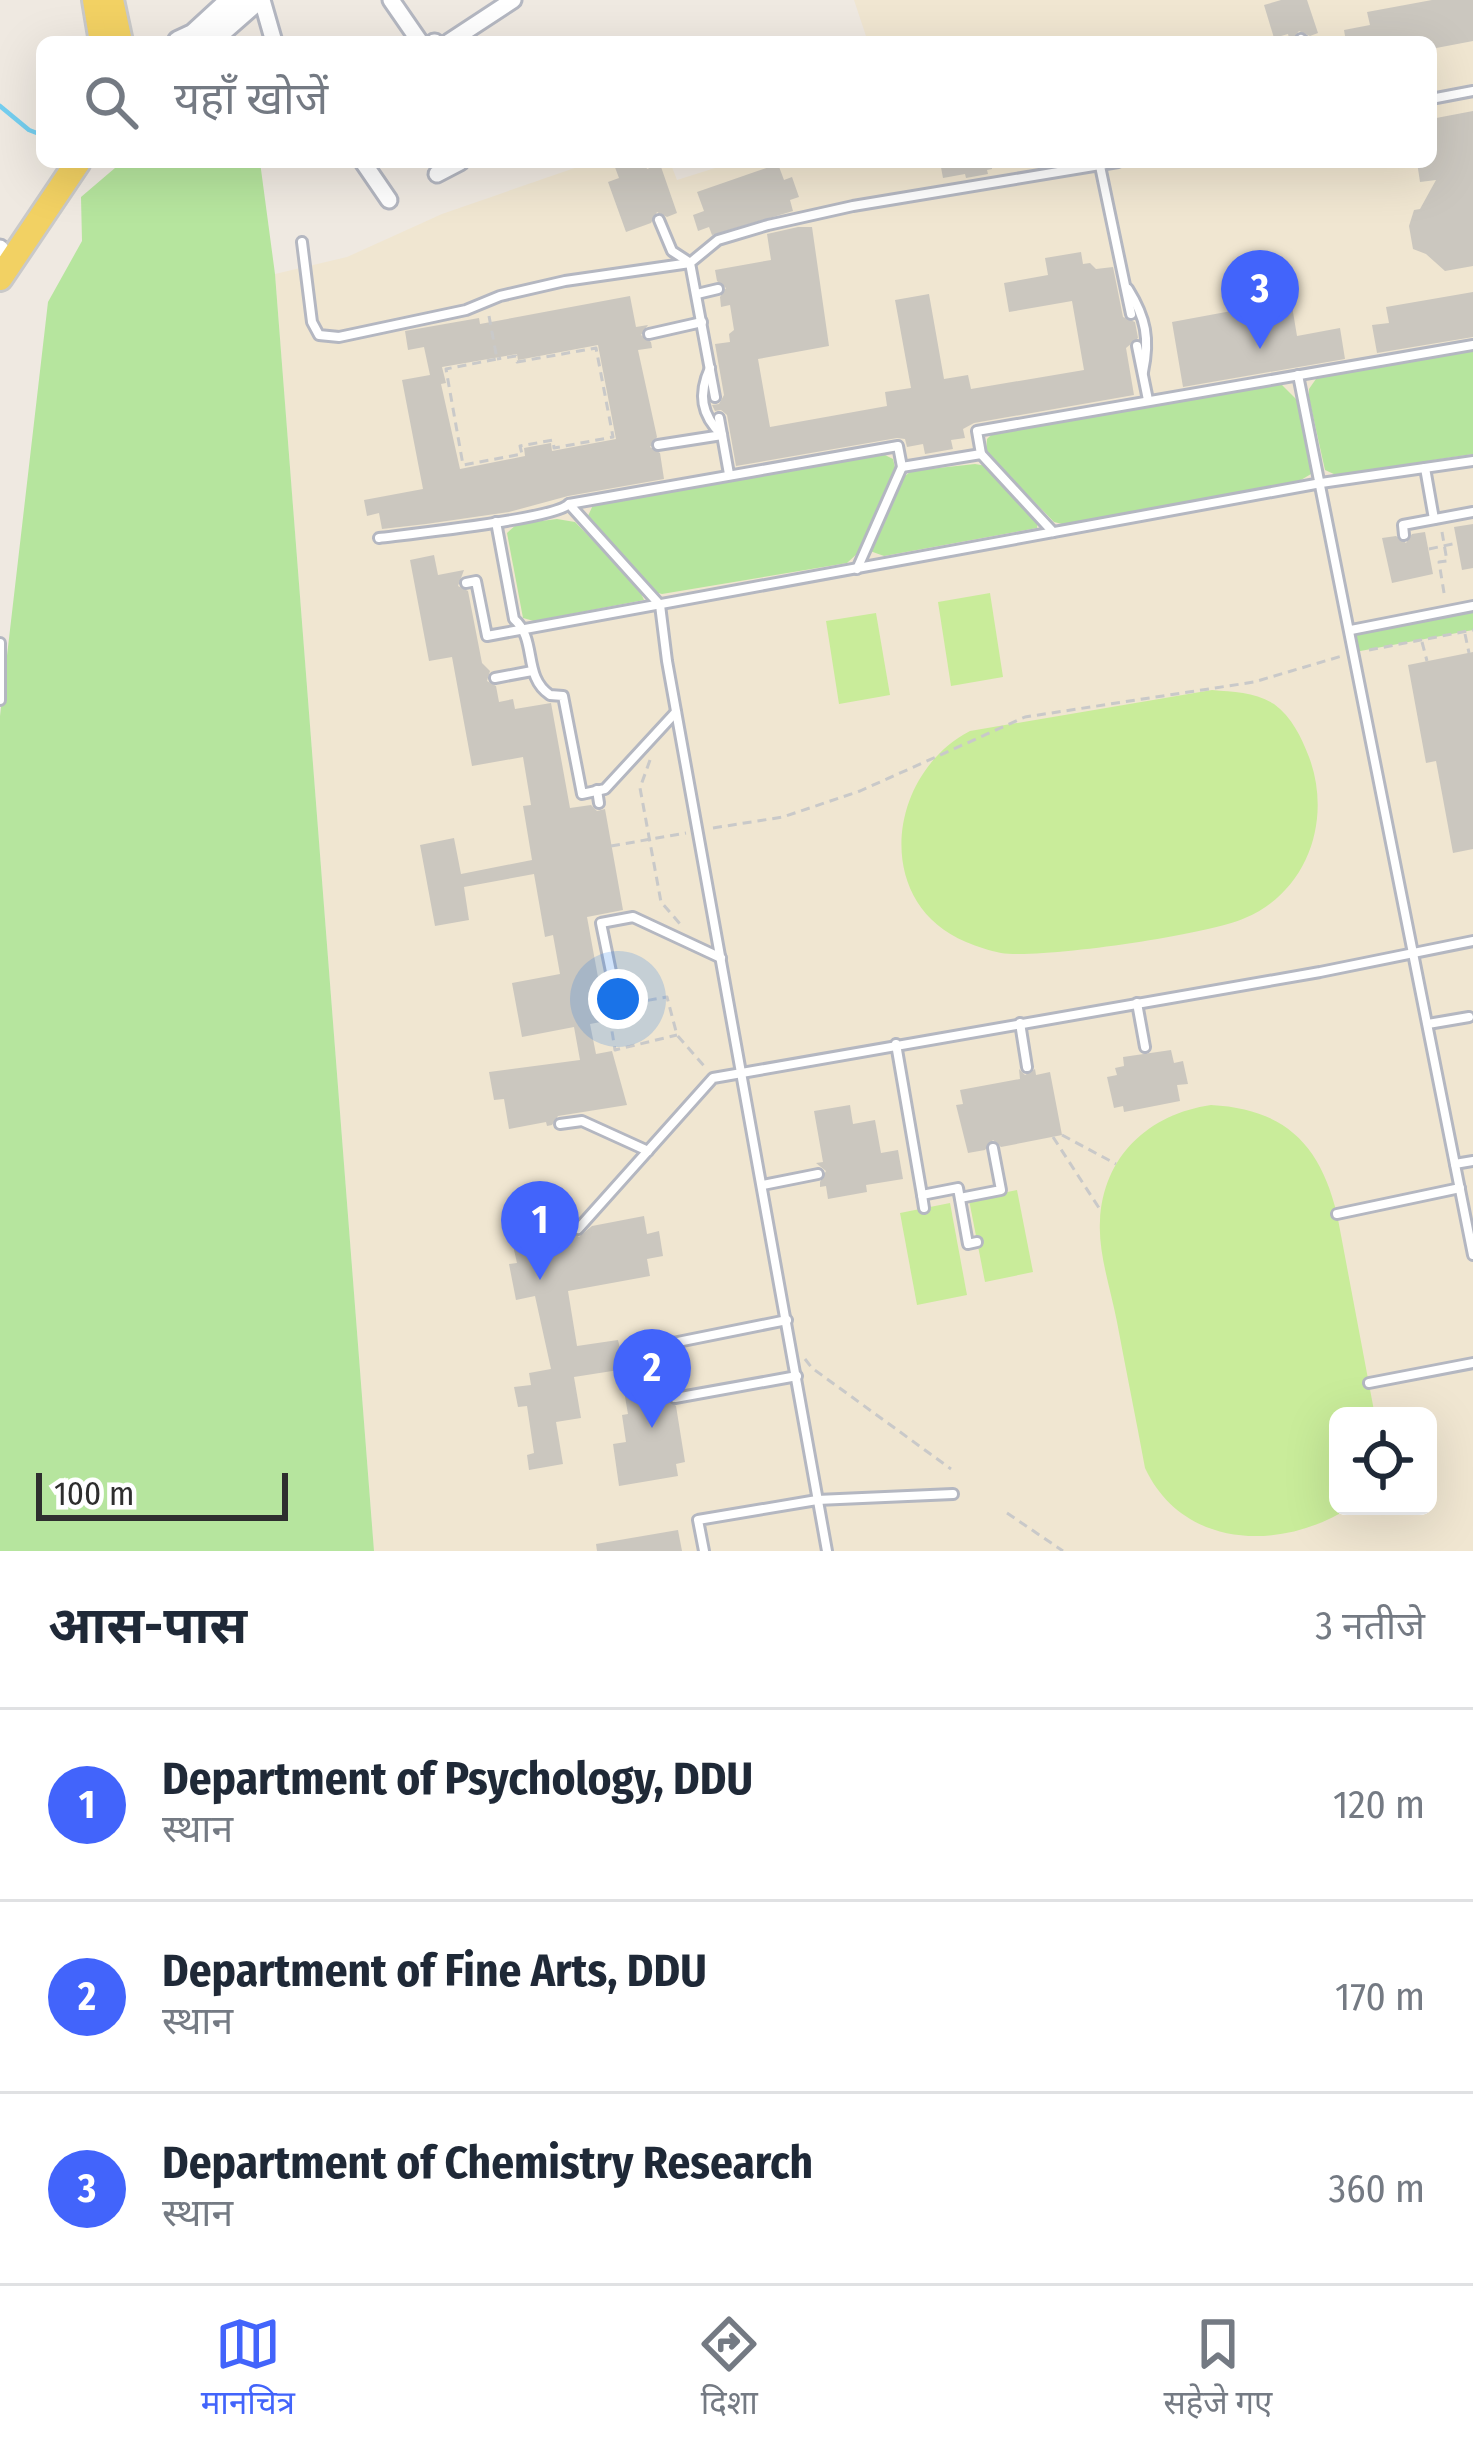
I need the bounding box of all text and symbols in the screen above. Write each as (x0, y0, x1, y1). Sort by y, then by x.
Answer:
search box (36, 36, 1437, 168)
icon: search (78, 69, 144, 135)
text: यहाँ खोजें (174, 72, 328, 126)
pin: 3 (1221, 250, 1299, 349)
your location (588, 969, 648, 1029)
pin: 1 (501, 1181, 579, 1280)
pin: 2 (613, 1329, 691, 1428)
map controls (1329, 1407, 1437, 1515)
button: locate (1329, 1407, 1437, 1515)
scale bar (36, 1467, 288, 1520)
text: 100 m (54, 1474, 134, 1514)
text: आस-पास (48, 1595, 247, 1657)
text: 3 नतीजे (1315, 1603, 1425, 1649)
text: Department of Psychology, DDU (162, 1752, 753, 1806)
text: 1 (79, 1782, 95, 1828)
text: 120 m (1333, 1782, 1425, 1828)
text: स्थान (162, 1806, 233, 1852)
text: Department of Fine Arts, DDU (162, 1944, 707, 1998)
text: 2 (78, 1974, 96, 2020)
text: 170 m (1335, 1974, 1425, 2020)
text: स्थान (162, 1998, 233, 2044)
text: Department of Chemistry Research (162, 2136, 813, 2190)
text: 3 (78, 2166, 96, 2212)
text: 360 m (1329, 2166, 1425, 2212)
text: स्थान (162, 2190, 233, 2236)
tab: मानचित्र (201, 2311, 295, 2427)
tab: दिशा (696, 2311, 762, 2427)
tab: सहेजे गए (1163, 2311, 1272, 2427)

